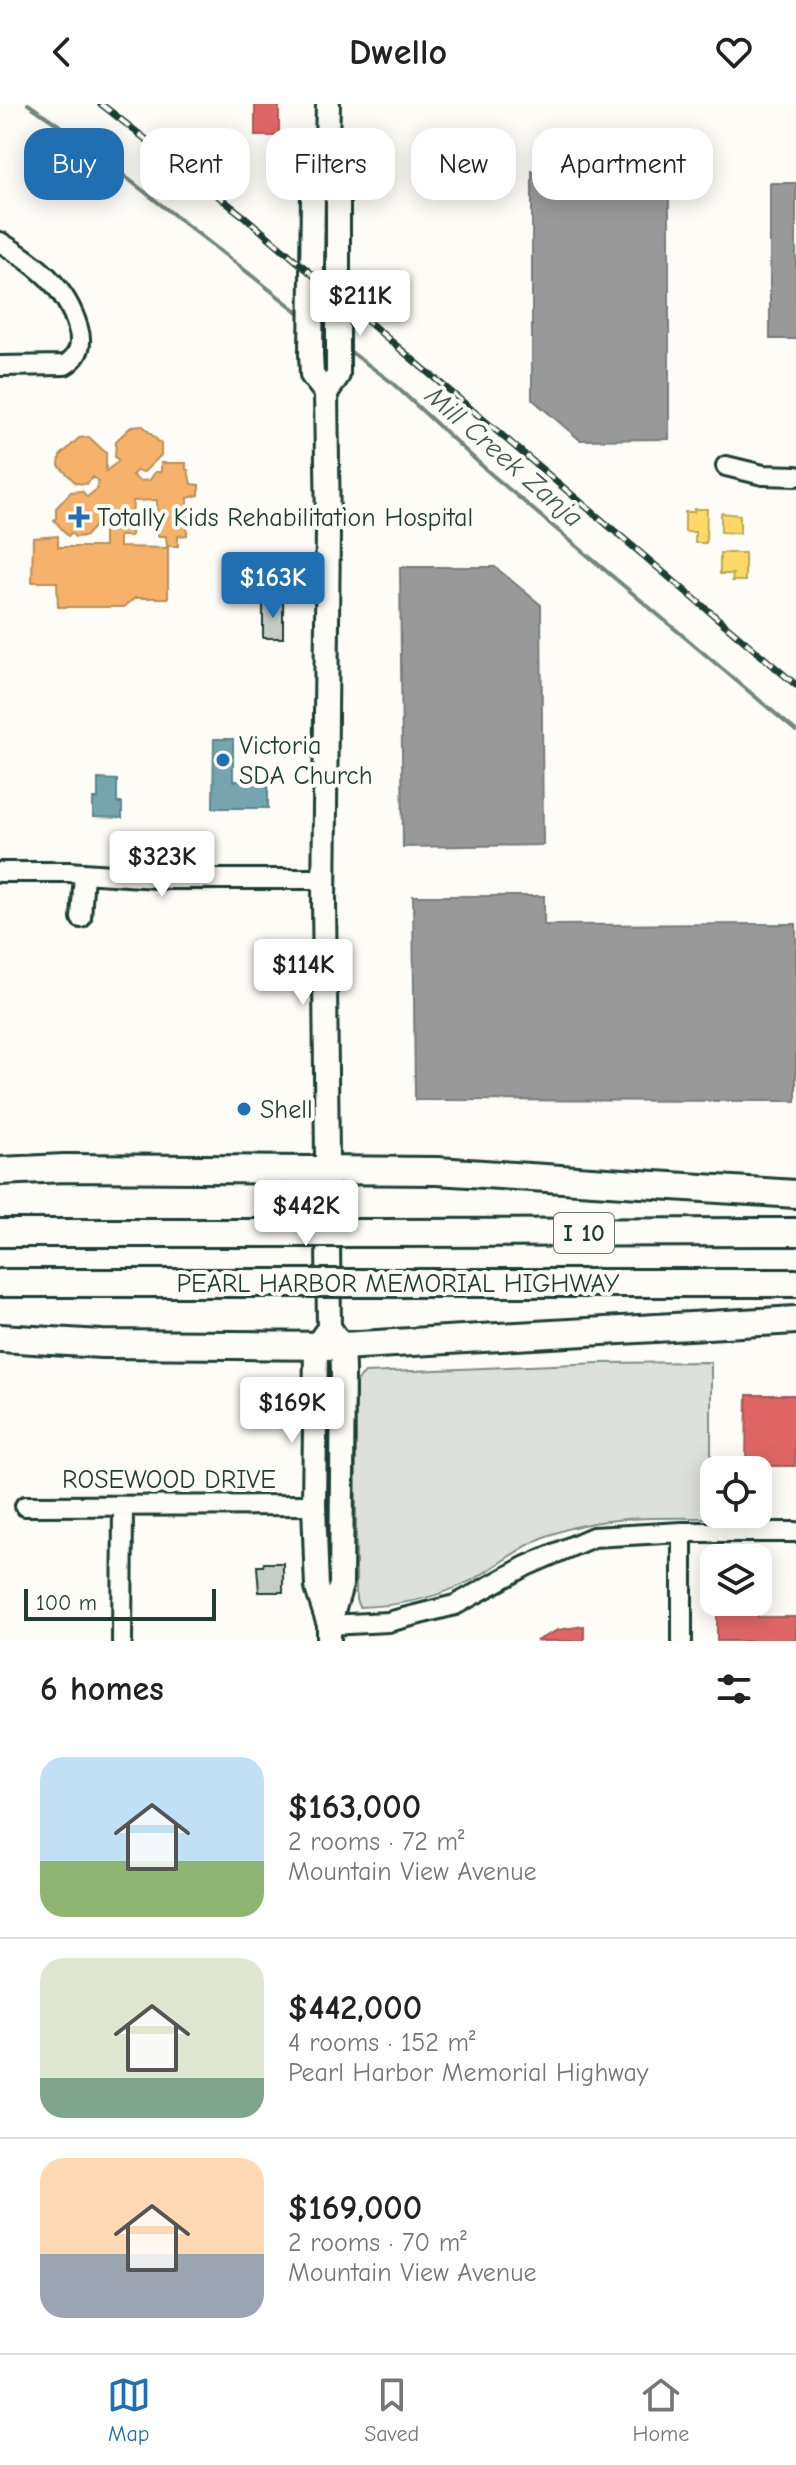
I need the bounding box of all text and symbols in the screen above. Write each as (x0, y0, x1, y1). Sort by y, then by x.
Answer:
icon: back (40, 30, 84, 74)
icon: heart (712, 30, 756, 74)
text: Dwello (349, 32, 447, 73)
chip: Buy (24, 128, 124, 200)
chip: Rent (140, 128, 250, 200)
chip: Filters (266, 128, 395, 200)
chip: New (411, 128, 516, 200)
chip: Apartment (532, 128, 713, 200)
pin: $211K (304, 270, 416, 338)
text: $211K (328, 281, 392, 311)
water label: Mill Creek Zanja (418, 379, 590, 534)
place label: Totally Kids Rehabilitation Hospital (97, 503, 473, 533)
marker: Totally Kids Rehabilitation Hospital (68, 506, 90, 528)
pin: $163K (217, 552, 329, 620)
text: $163K (240, 563, 306, 593)
place label: Victoria SDA Church (239, 731, 373, 791)
marker: Victoria SDA Church (214, 751, 232, 769)
pin: $323K (106, 831, 218, 899)
text: $323K (128, 842, 196, 872)
pin: $114K (247, 939, 359, 1007)
text: $114K (272, 950, 334, 980)
place label: Shell (260, 1095, 313, 1125)
marker: Shell (235, 1100, 253, 1118)
pin: $442K (250, 1180, 362, 1248)
text: $442K (272, 1191, 340, 1221)
road number: I 10 (554, 1213, 614, 1253)
street label: PEARL HARBOR MEMORIAL HIGHWAY (176, 1269, 620, 1299)
pin: $169K (236, 1377, 348, 1445)
text: $169K (258, 1388, 326, 1418)
map controls (700, 1456, 772, 1616)
button: locate (700, 1456, 772, 1528)
street label: ROSEWOOD DRIVE (62, 1465, 276, 1495)
button: layers (700, 1544, 772, 1616)
scale bar (24, 1585, 216, 1621)
text: 100 m (36, 1590, 97, 1616)
icon: filters (712, 1667, 756, 1711)
text: 6 homes (40, 1669, 164, 1709)
text: $163,000 (288, 1787, 421, 1827)
icon: home (104, 1789, 200, 1885)
text: 2 rooms · 72 m² (288, 1827, 465, 1857)
text: Mountain View Avenue (288, 1857, 537, 1887)
text: $442,000 (288, 1988, 422, 2028)
icon: home (104, 1990, 200, 2086)
text: 4 rooms · 152 m² (288, 2028, 476, 2058)
text: Pearl Harbor Memorial Highway (288, 2058, 648, 2088)
text: $169,000 (288, 2188, 422, 2228)
icon: home (104, 2190, 200, 2286)
text: 2 rooms · 70 m² (288, 2228, 467, 2258)
text: Mountain View Avenue (288, 2258, 537, 2288)
tab: Map (107, 2373, 151, 2447)
tab: Saved (364, 2373, 419, 2447)
tab: Home (632, 2373, 689, 2447)

